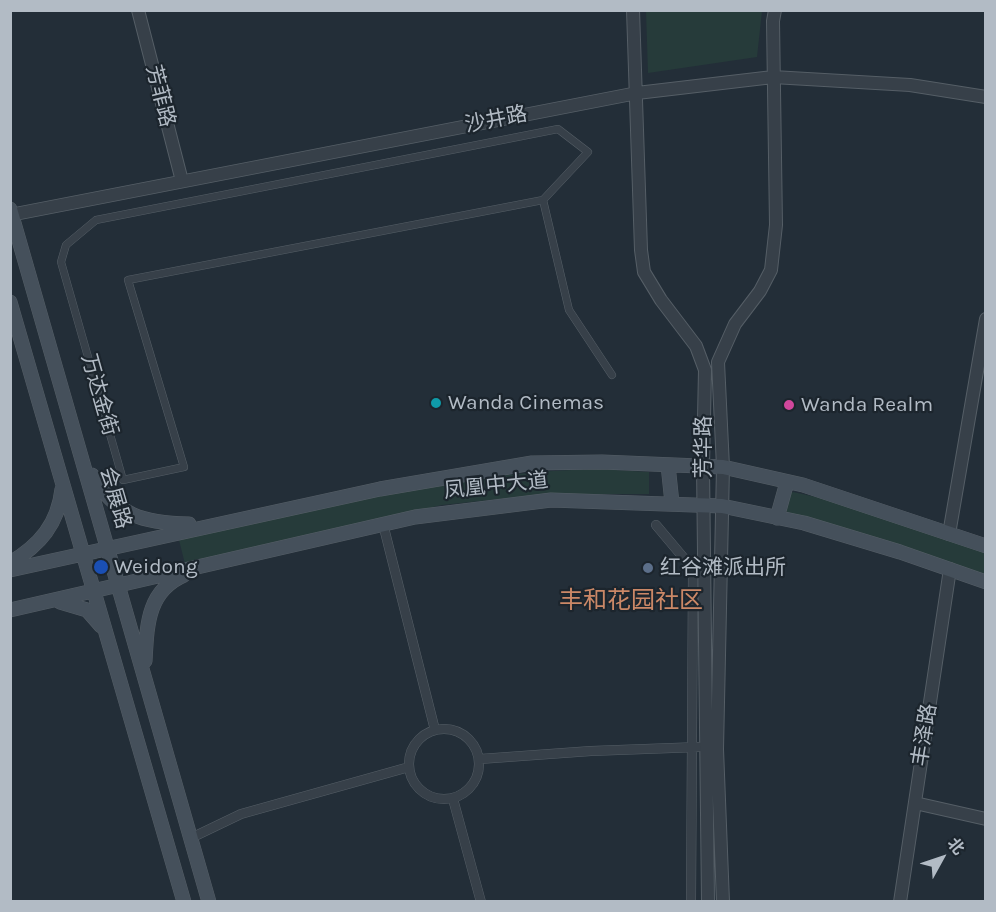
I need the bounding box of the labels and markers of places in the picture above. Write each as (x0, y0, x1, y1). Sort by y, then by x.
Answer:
place label: Wanda Cinemas (448, 390, 604, 416)
place label: Wanda Realm (801, 392, 933, 418)
marker: Wanda Cinemas (429, 396, 443, 410)
marker: Wanda Realm (782, 398, 796, 412)
place label: Weidong (114, 554, 198, 580)
place label: 红谷滩派出所 (660, 555, 786, 581)
marker: Weidong (92, 558, 110, 576)
marker: 红谷滩派出所 (641, 561, 655, 575)

